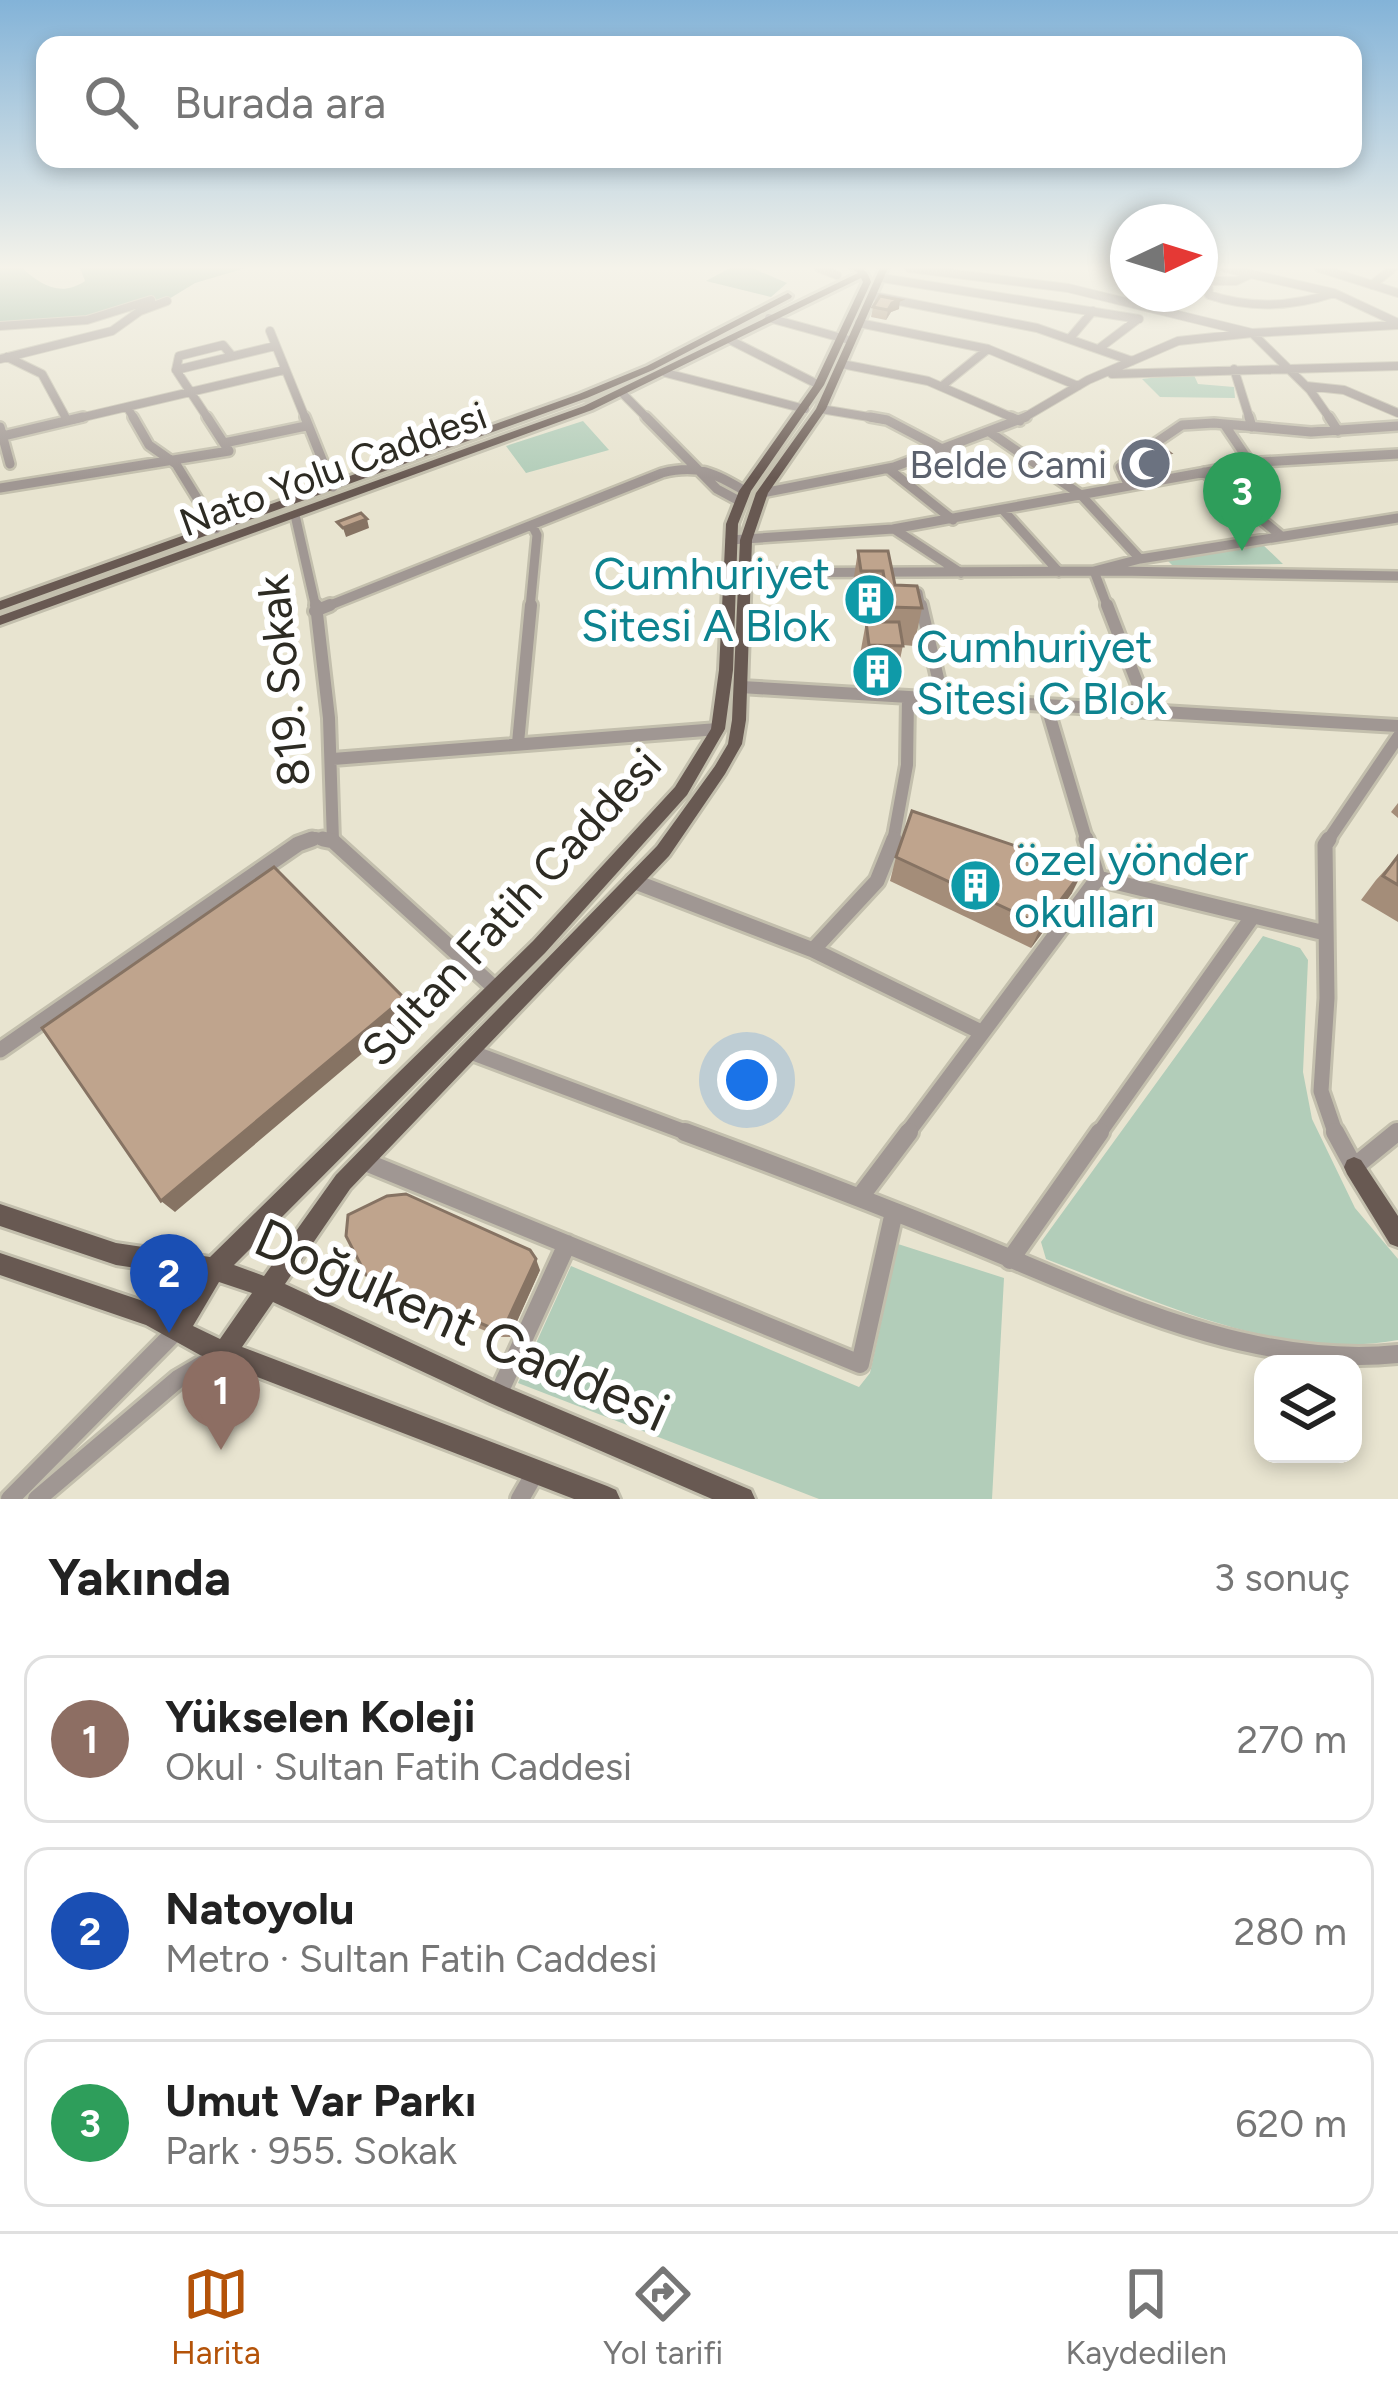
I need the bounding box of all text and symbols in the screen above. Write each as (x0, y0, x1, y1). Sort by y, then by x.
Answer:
search box (36, 36, 1362, 168)
icon: search (78, 69, 144, 135)
text: Burada ara (174, 75, 386, 129)
north arrow (1110, 204, 1218, 312)
street label: Nato Yolu Caddesi (173, 392, 493, 546)
mosque icon: Belde Cami (1118, 436, 1174, 492)
place label: Belde Cami (909, 441, 1107, 488)
pin: 3 (1203, 452, 1281, 551)
place label: Cumhuriyet Sitesi A Blok (581, 546, 830, 652)
building icon: Cumhuriyet Sitesi A Blok (841, 571, 897, 627)
street label: 819. Sokak (245, 573, 321, 789)
place label: Cumhuriyet Sitesi C Blok (916, 619, 1167, 725)
building icon: Cumhuriyet Sitesi C Blok (849, 644, 905, 700)
street label: Sultan Fatih Caddesi (350, 737, 672, 1077)
place label: özel yönder okulları (1014, 832, 1248, 938)
building icon: özel yönder okulları (947, 857, 1003, 913)
your location (717, 1050, 777, 1110)
street label: Doğukent Caddesi (245, 1205, 679, 1445)
pin: 2 (130, 1234, 208, 1333)
pin: 1 (182, 1351, 260, 1450)
map controls (1254, 1355, 1362, 1463)
button: layers (1254, 1355, 1362, 1463)
text: Yakında (48, 1547, 231, 1608)
text: 3 sonuç (1214, 1554, 1350, 1601)
text: Yükselen Koleji (165, 1689, 475, 1743)
text: 1 (82, 1716, 98, 1763)
text: 270 m (1236, 1716, 1347, 1763)
text: Okul · Sultan Fatih Caddesi (165, 1743, 632, 1790)
text: Natoyolu (165, 1881, 355, 1935)
text: 2 (79, 1908, 101, 1955)
text: 280 m (1233, 1908, 1347, 1955)
text: Metro · Sultan Fatih Caddesi (165, 1935, 657, 1982)
text: Umut Var Parkı (165, 2073, 476, 2127)
text: 3 (79, 2100, 101, 2147)
text: 620 m (1235, 2100, 1347, 2147)
text: Park · 955. Sokak (165, 2127, 457, 2174)
tab: Harita (171, 2261, 261, 2372)
tab: Yol tarifi (603, 2261, 723, 2372)
tab: Kaydedilen (1065, 2261, 1227, 2372)

